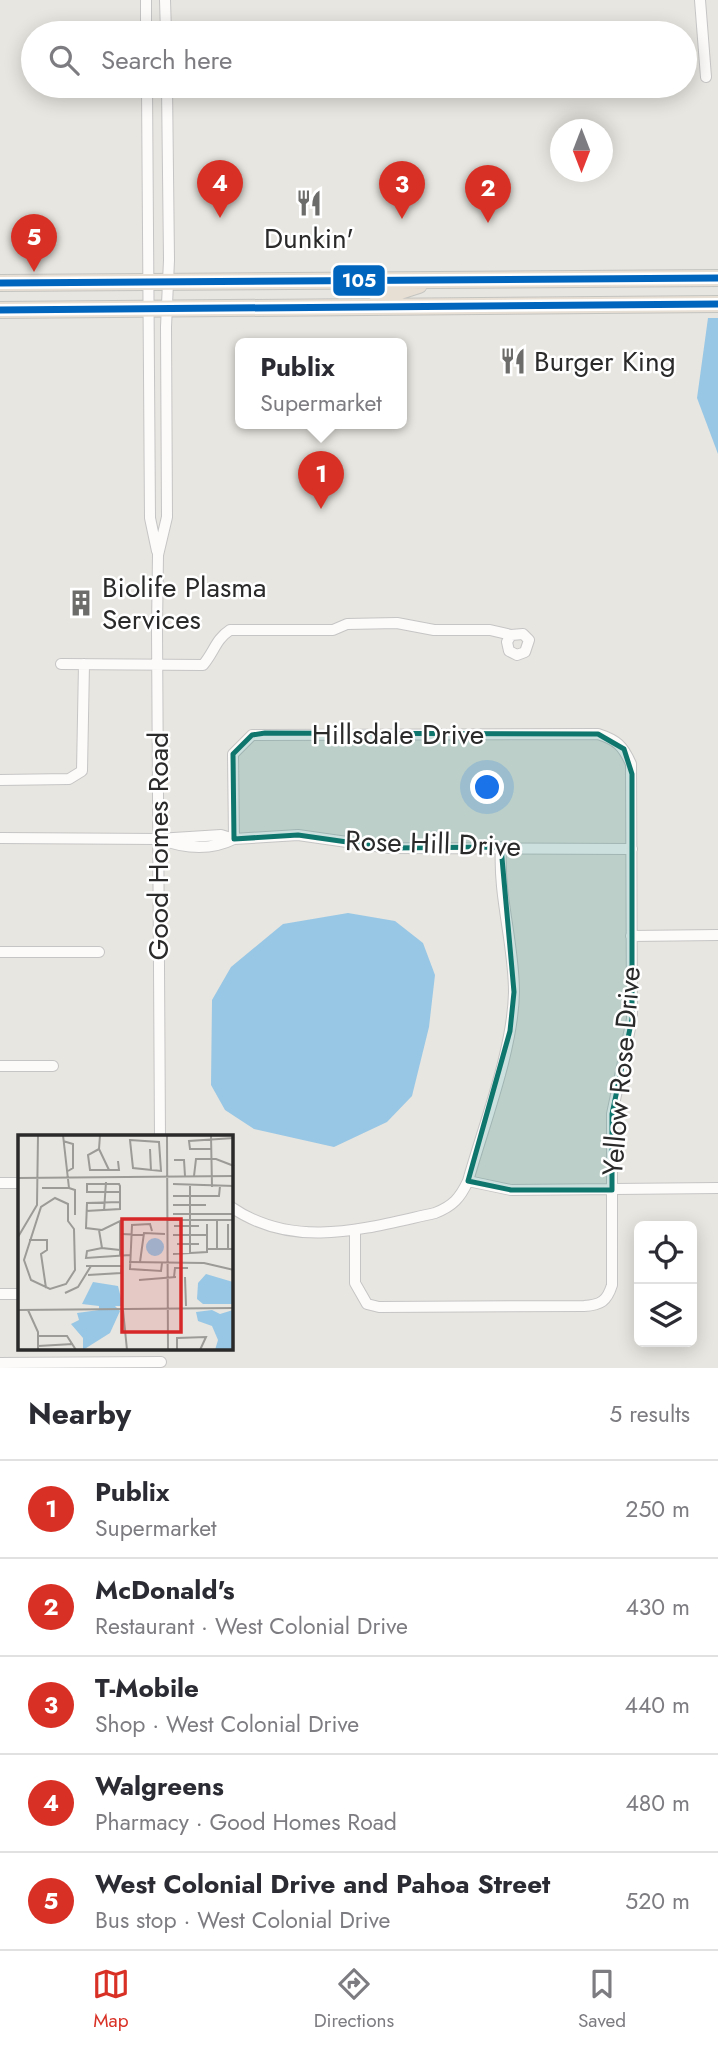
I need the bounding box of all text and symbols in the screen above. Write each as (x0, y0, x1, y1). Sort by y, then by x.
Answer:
search box (21, 21, 697, 98)
icon: search (45, 41, 83, 79)
text: Search here (101, 41, 233, 79)
north arrow (550, 119, 613, 182)
pin: 4 (197, 160, 243, 218)
pin: 3 (379, 161, 425, 219)
pin: 2 (465, 165, 511, 223)
restaurant icon: Dunkin' (294, 188, 324, 218)
pin: 5 (11, 214, 57, 272)
place label: Dunkin' (264, 218, 354, 259)
line badge: 105 (332, 264, 386, 297)
text: 105 (342, 267, 376, 294)
popup (235, 338, 407, 429)
place label: Burger King (534, 341, 676, 382)
restaurant icon: Burger King (498, 346, 528, 376)
text: Publix (260, 348, 335, 386)
text: Supermarket (260, 386, 382, 420)
pin: 1 (298, 451, 344, 509)
place label: Biolife Plasma Services (102, 567, 267, 640)
building icon: Biolife Plasma Services (66, 588, 96, 618)
street label: Hillsdale Drive (312, 714, 484, 755)
street label: Good Homes Road (138, 732, 179, 960)
your location (470, 770, 504, 804)
street label: Rose Hill Drive (344, 820, 522, 867)
street label: Yellow Rose Drive (592, 965, 651, 1177)
inset map (18, 1135, 233, 1350)
map controls (634, 1221, 697, 1347)
button: locate (634, 1221, 697, 1284)
button: layers (634, 1284, 697, 1347)
text: Nearby (28, 1392, 131, 1435)
text: 5 results (609, 1397, 690, 1431)
text: Publix (95, 1473, 170, 1511)
text: 1 (45, 1492, 57, 1526)
text: 250 m (625, 1492, 690, 1526)
text: Supermarket (95, 1511, 217, 1545)
text: McDonald's (95, 1571, 235, 1609)
text: 2 (43, 1590, 59, 1624)
text: 430 m (625, 1590, 690, 1624)
text: Restaurant · West Colonial Drive (95, 1609, 408, 1643)
text: T-Mobile (95, 1669, 199, 1707)
text: 3 (44, 1688, 58, 1722)
text: 440 m (625, 1688, 690, 1722)
text: Shop · West Colonial Drive (95, 1707, 359, 1741)
text: Walgreens (95, 1767, 224, 1805)
text: 4 (43, 1786, 59, 1820)
text: 480 m (625, 1786, 690, 1820)
text: Pharmacy · Good Homes Road (95, 1805, 397, 1839)
text: West Colonial Drive and Pahoa Street (95, 1865, 550, 1903)
text: 5 (44, 1884, 58, 1918)
text: 520 m (625, 1884, 690, 1918)
text: Bus stop · West Colonial Drive (95, 1903, 390, 1937)
tab: Map (92, 1965, 130, 2034)
tab: Directions (314, 1965, 394, 2034)
tab: Saved (578, 1965, 626, 2034)

